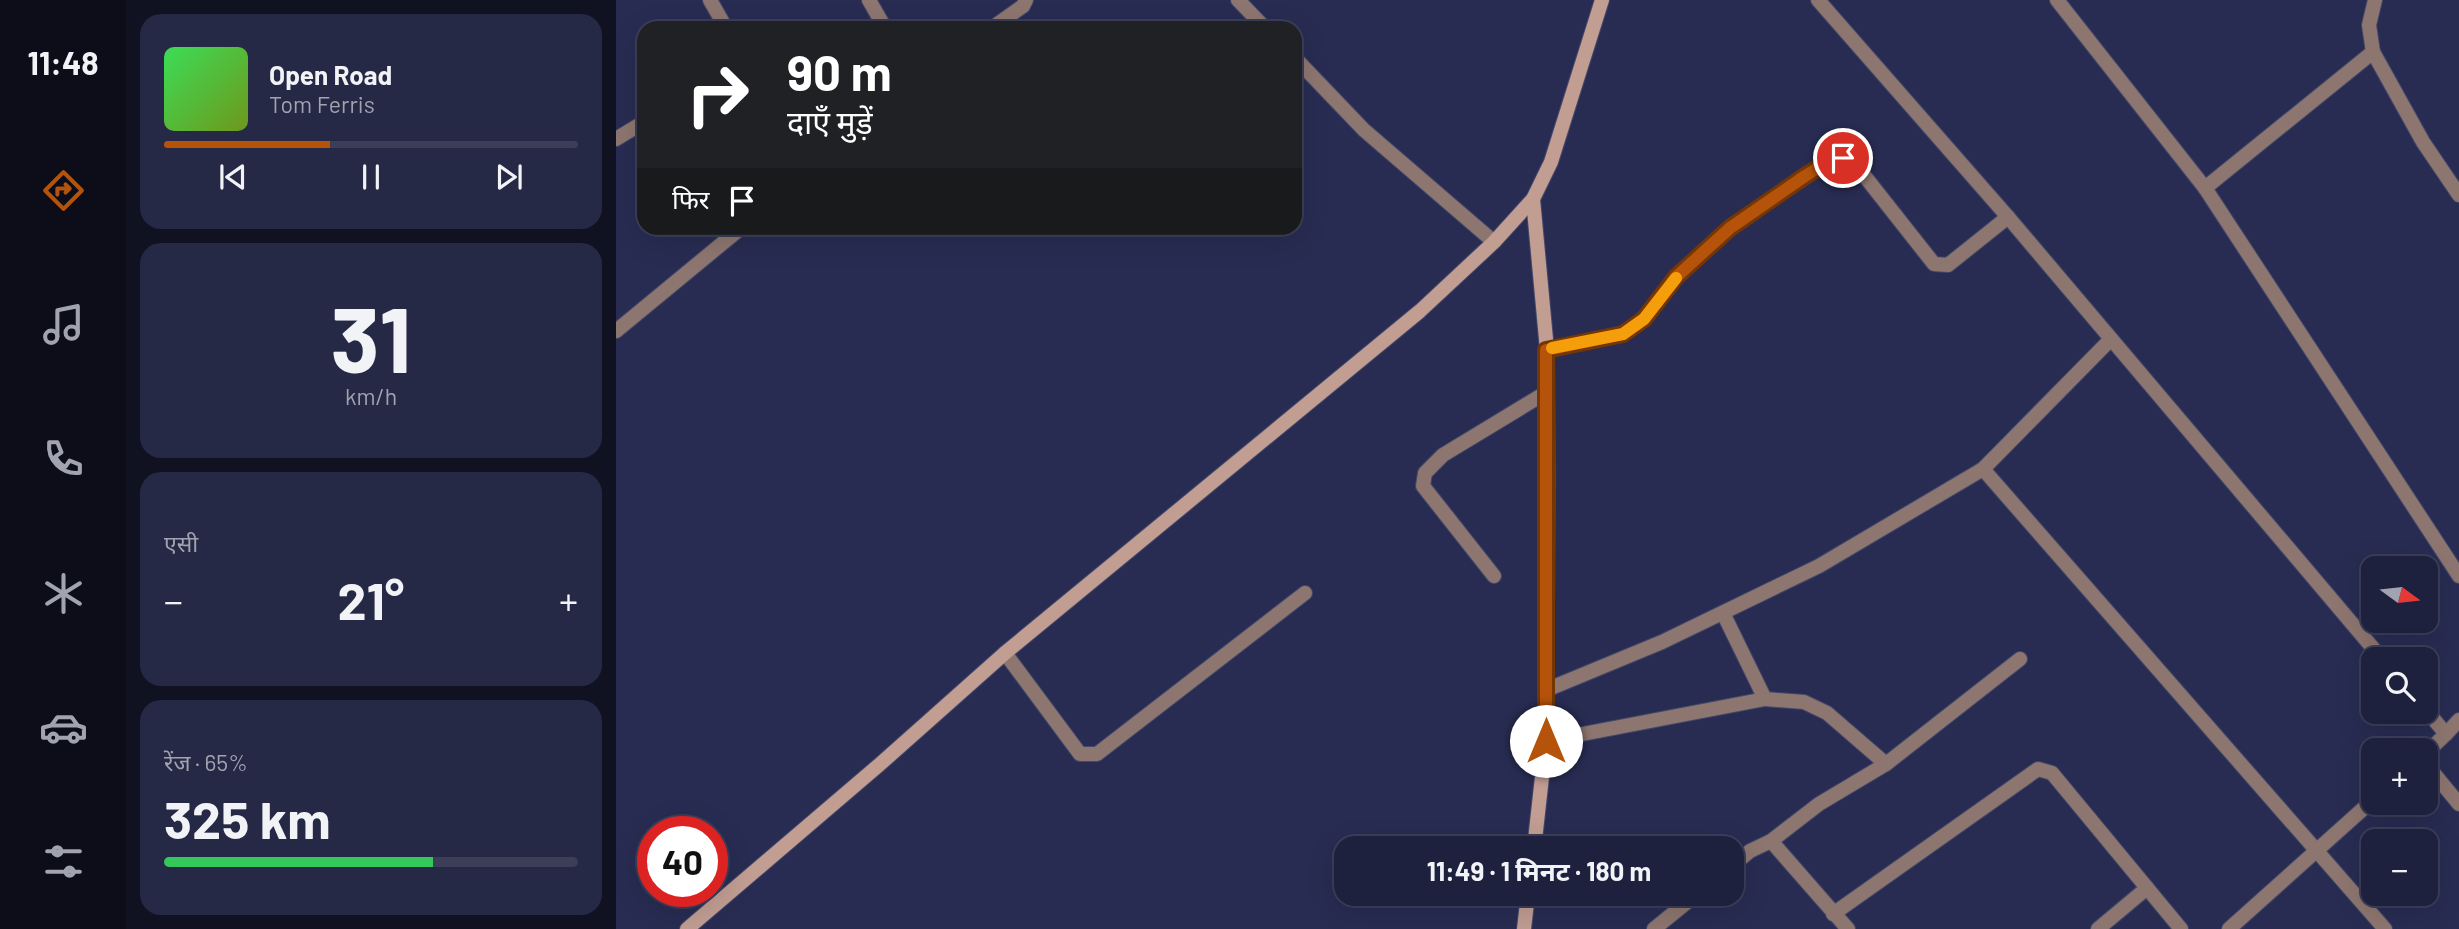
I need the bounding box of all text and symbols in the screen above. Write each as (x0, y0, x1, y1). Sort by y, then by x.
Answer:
text: 90 m (787, 42, 892, 101)
text: 11:48 (27, 43, 99, 81)
icon: right (672, 49, 763, 140)
text: Open Road (269, 59, 392, 90)
text: Tom Ferris (269, 90, 375, 118)
text: दाएँ मुड़ें (787, 102, 873, 140)
pin (1813, 128, 1873, 188)
icon: arrive (1824, 139, 1862, 177)
icon: previous (214, 158, 252, 196)
icon: pause (352, 158, 390, 196)
icon: next (490, 158, 528, 196)
icon: directions (39, 166, 88, 215)
icon: arrive (723, 182, 761, 220)
text: फिर (672, 183, 709, 214)
text: 31 (330, 282, 412, 391)
icon: music (39, 300, 88, 349)
text: km/h (345, 382, 397, 410)
icon: phone (39, 434, 88, 483)
text: एसी (164, 529, 198, 557)
north arrow (2361, 556, 2438, 634)
map controls (2361, 556, 2438, 906)
text: 21° (338, 568, 404, 630)
icon: climate (39, 569, 88, 618)
text: − (164, 577, 183, 623)
text: + (559, 577, 578, 623)
button: search (2361, 647, 2438, 724)
icon: car (39, 703, 88, 752)
position arrow (1509, 704, 1583, 778)
button: + (2361, 738, 2438, 815)
text: रेंज · 65% (164, 748, 248, 776)
text: 325 km (164, 787, 331, 849)
speed limit sign: 40 (637, 816, 728, 907)
button: − (2361, 829, 2438, 906)
icon: filters (39, 837, 88, 886)
text: 11:49 · 1 मिनट · 180 m (1427, 855, 1651, 886)

